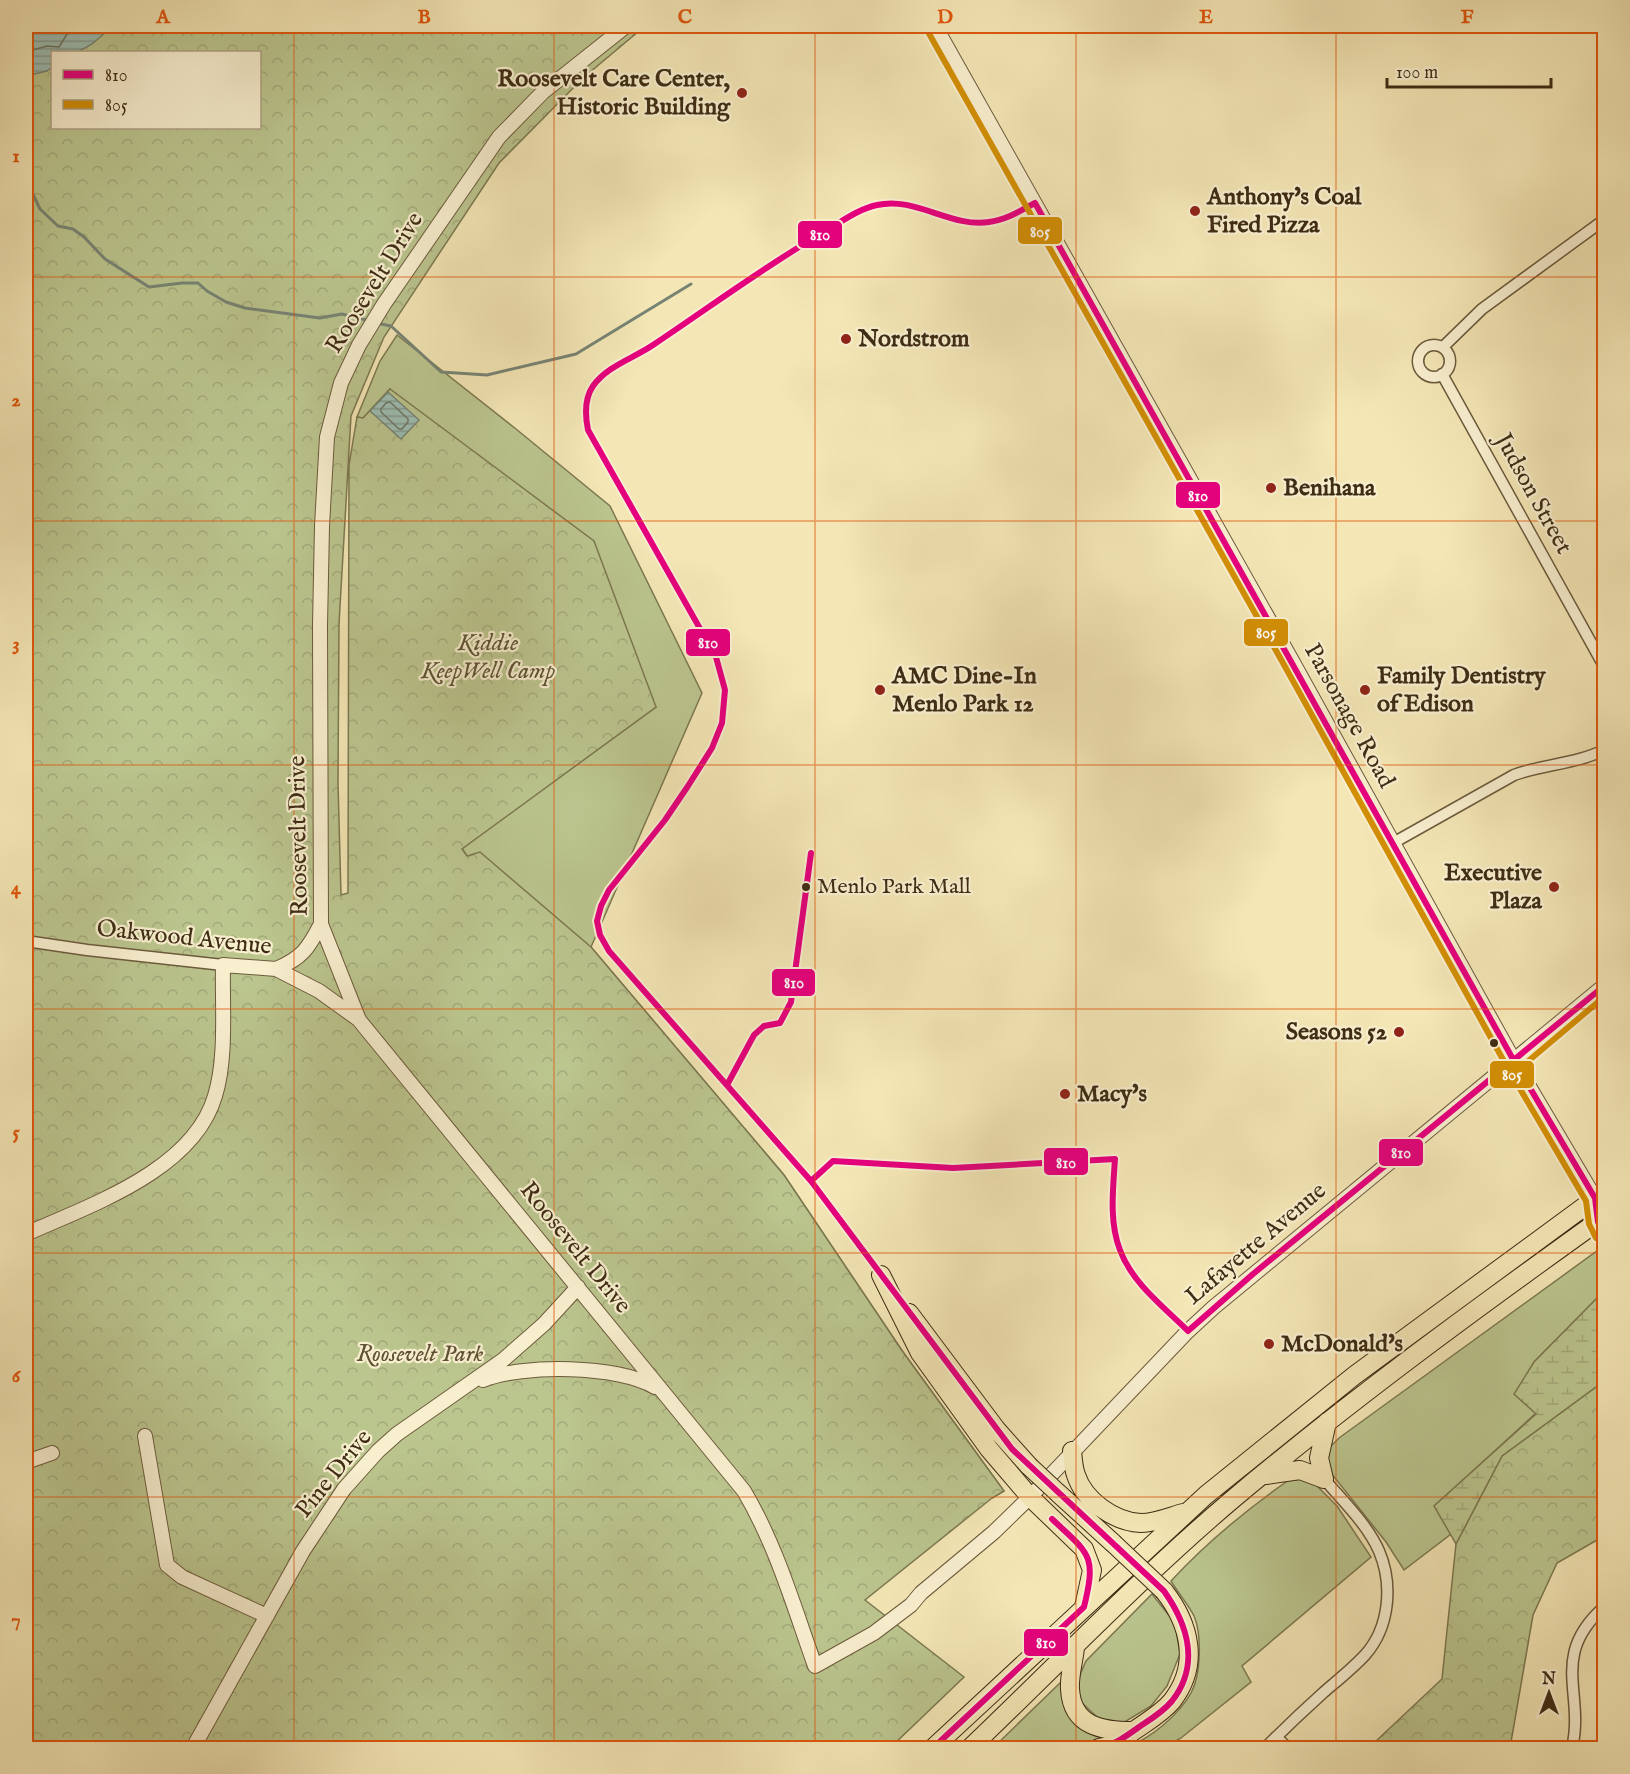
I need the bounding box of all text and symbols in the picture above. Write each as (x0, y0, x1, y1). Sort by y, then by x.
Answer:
text: A (155, 5, 171, 30)
text: B (417, 5, 431, 30)
text: C (678, 5, 692, 30)
text: D (937, 5, 953, 30)
text: E (1199, 5, 1213, 30)
text: F (1461, 5, 1474, 30)
legend (51, 51, 261, 129)
scale bar (1387, 51, 1550, 89)
text: 100 m (1396, 62, 1438, 85)
place label: Roosevelt Care Center, Historic Building (497, 64, 731, 123)
text: 810 (105, 65, 128, 88)
marker: Roosevelt Care Center, Historic Building (735, 86, 749, 100)
text: 805 (105, 95, 128, 118)
text: 1 (12, 144, 20, 169)
place label: Anthony's Coal Fired Pizza (1206, 182, 1362, 241)
marker: Anthony's Coal Fired Pizza (1188, 204, 1202, 218)
street label: Roosevelt Drive (319, 207, 431, 359)
line badge: 805 (1017, 216, 1063, 245)
line badge: 810 (797, 220, 843, 249)
text: 805 (1030, 223, 1050, 243)
text: 810 (810, 226, 830, 246)
place label: Nordstrom (857, 324, 970, 355)
marker: Nordstrom (839, 332, 853, 346)
text: 2 (11, 388, 21, 413)
street label: Judson Street (1486, 426, 1579, 560)
place label: Benihana (1283, 473, 1376, 504)
line badge: 810 (1175, 481, 1221, 509)
marker: Benihana (1264, 481, 1278, 495)
text: 810 (1188, 487, 1208, 507)
line badge: 805 (1243, 618, 1289, 647)
text: 805 (1256, 624, 1276, 644)
park label: Kiddie KeepWell Camp (420, 628, 556, 687)
line badge: 810 (685, 628, 731, 657)
text: 3 (12, 632, 20, 657)
text: 810 (698, 634, 718, 654)
street label: Parsonage Road (1296, 638, 1402, 794)
place label: AMC Dine-In Menlo Park 12 (891, 661, 1037, 720)
place label: Family Dentistry of Edison (1377, 661, 1547, 720)
marker: AMC Dine-In Menlo Park 12 (873, 683, 887, 697)
marker: Family Dentistry of Edison (1358, 683, 1372, 697)
street label: Roosevelt Drive (282, 755, 316, 917)
place label: Executive Plaza (1444, 858, 1543, 917)
place label: Menlo Park Mall (817, 873, 971, 901)
text: 4 (11, 876, 22, 901)
marker: Executive Plaza (1547, 880, 1561, 894)
marker: Menlo Park Mall (800, 881, 812, 893)
street label: Oakwood Avenue (95, 913, 273, 963)
line badge: 810 (771, 968, 816, 997)
text: 810 (784, 974, 804, 994)
place label: Seasons 52 (1286, 1017, 1387, 1048)
marker: Seasons 52 (1392, 1025, 1406, 1039)
unlabelled marker (1488, 1037, 1500, 1049)
line badge: 805 (1489, 1060, 1535, 1089)
text: 805 (1502, 1066, 1522, 1086)
place label: Macy's (1077, 1079, 1148, 1110)
marker: Macy's (1058, 1087, 1072, 1101)
text: 5 (12, 1120, 20, 1145)
line badge: 810 (1378, 1138, 1424, 1167)
text: 810 (1391, 1144, 1411, 1164)
line badge: 810 (1043, 1147, 1089, 1176)
text: 810 (1056, 1154, 1076, 1174)
street label: Roosevelt Drive (512, 1176, 638, 1320)
street label: Lafayette Avenue (1179, 1176, 1333, 1312)
place label: McDonald's (1281, 1329, 1404, 1360)
marker: McDonald's (1262, 1337, 1276, 1351)
park label: Roosevelt Park (357, 1339, 484, 1370)
text: 6 (12, 1364, 22, 1389)
street label: Pine Drive (289, 1423, 379, 1525)
text: 7 (11, 1608, 21, 1633)
line badge: 810 (1023, 1628, 1069, 1657)
text: 810 (1036, 1634, 1056, 1654)
north arrow (1519, 1663, 1579, 1723)
text: N (1541, 1670, 1556, 1690)

